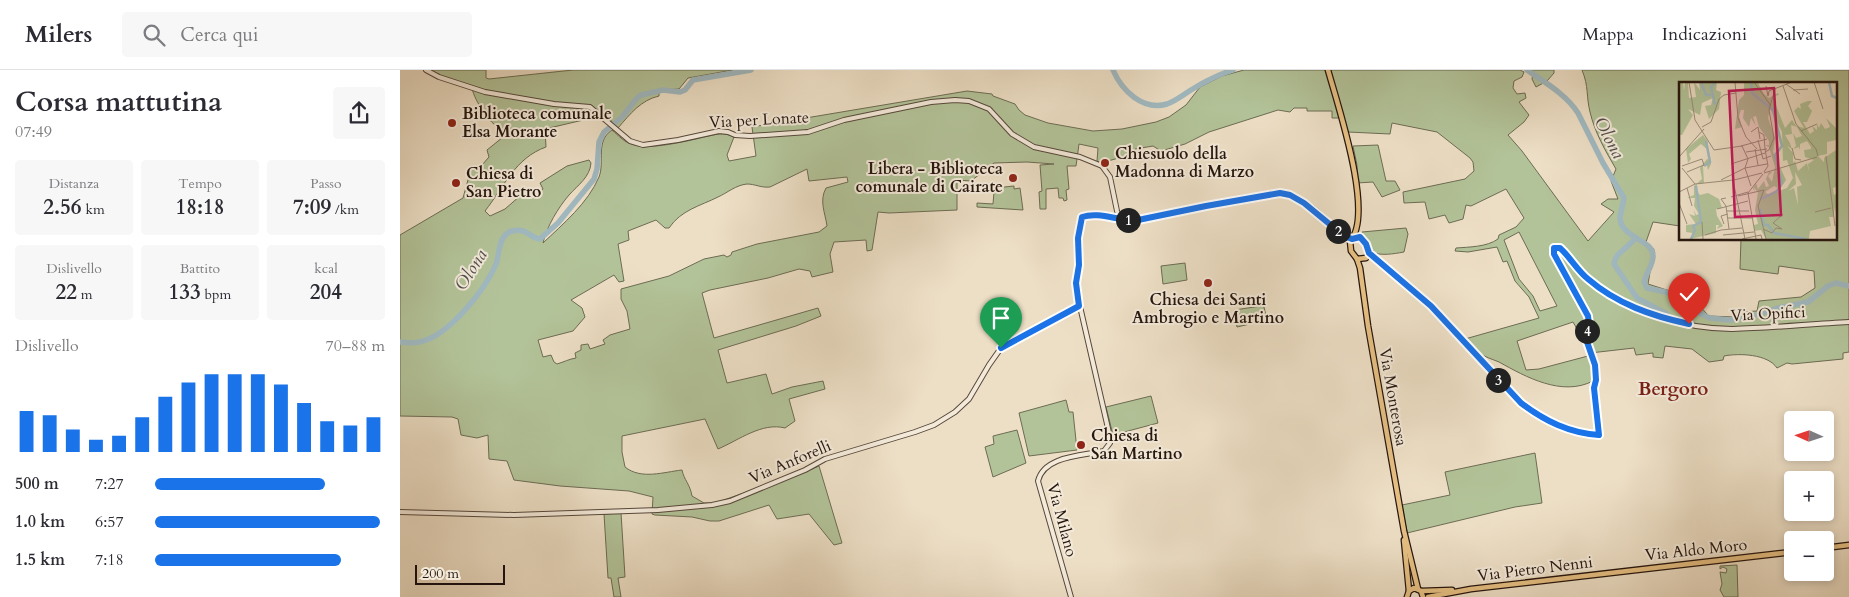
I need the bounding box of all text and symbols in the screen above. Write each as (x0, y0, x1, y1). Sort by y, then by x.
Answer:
search box (122, 12, 472, 57)
text: Milers (25, 18, 92, 51)
icon: search (140, 21, 168, 49)
text: Cerca qui (180, 22, 258, 48)
text: Mappa (1582, 22, 1634, 47)
text: Indicazioni (1662, 22, 1747, 47)
text: Salvati (1775, 22, 1824, 47)
inset map (1679, 82, 1836, 240)
text: Corsa mattutina (15, 83, 222, 121)
button: share (333, 87, 385, 139)
place label: Biblioteca comunale Elsa Morante (462, 103, 612, 143)
street label: Via per Lonate (708, 106, 810, 134)
water label: Olona (1588, 112, 1630, 164)
marker: Biblioteca comunale Elsa Morante (446, 117, 458, 129)
text: 07:49 (15, 121, 52, 143)
place label: Chiesuolo della Madonna di Marzo (1115, 143, 1254, 183)
marker: Chiesuolo della Madonna di Marzo (1099, 157, 1111, 169)
place label: Libera - Biblioteca comunale di Cairate (855, 158, 1003, 198)
place label: Chiesa di San Pietro (466, 163, 541, 203)
marker: Libera - Biblioteca comunale di Cairate (1007, 172, 1019, 184)
text: Distanza (49, 174, 99, 193)
text: Tempo (178, 174, 222, 193)
text: Passo (310, 174, 342, 193)
marker: Chiesa di San Pietro (450, 177, 462, 189)
text: 2.56 (43, 193, 82, 222)
text: 18:18 (175, 193, 225, 222)
text: 7:09 (293, 193, 331, 222)
text: km (82, 200, 105, 219)
text: /km (331, 200, 359, 219)
pin: 1 (1116, 208, 1140, 232)
text: 1 (1125, 211, 1132, 230)
pin: 2 (1326, 218, 1350, 244)
text: 2 (1335, 222, 1342, 241)
water label: Olona (449, 245, 493, 295)
text: Dislivello (46, 259, 102, 278)
text: Battito (180, 259, 220, 278)
text: kcal (314, 259, 338, 278)
pin (1668, 273, 1710, 324)
marker: Chiesa dei Santi Ambrogio e Martino (1202, 277, 1214, 289)
text: 22 (55, 278, 77, 307)
text: 133 (169, 278, 201, 307)
text: 204 (310, 278, 342, 307)
icon: check (1675, 280, 1703, 308)
text: m (77, 285, 93, 304)
text: bpm (201, 285, 231, 304)
place label: Chiesa dei Santi Ambrogio e Martino (1132, 289, 1284, 329)
pin (980, 297, 1022, 348)
street label: Via Opifici (1730, 301, 1807, 327)
icon: arrive (987, 304, 1015, 332)
pin: 4 (1574, 318, 1600, 344)
text: 4 (1584, 322, 1591, 341)
text: Dislivello (15, 335, 79, 357)
text: 70–88 m (326, 335, 385, 357)
street label: Via Monterosa (1374, 346, 1412, 448)
pin: 3 (1486, 368, 1510, 392)
text: 3 (1495, 371, 1502, 390)
district label: Bergoro (1638, 376, 1708, 402)
north arrow (1784, 411, 1834, 461)
map controls (1784, 411, 1834, 581)
place label: Chiesa di San Martino (1091, 425, 1182, 465)
street label: Via Anforelli (746, 435, 835, 489)
marker: Chiesa di San Martino (1075, 439, 1087, 451)
button: + (1784, 471, 1834, 521)
text: 500 m (15, 473, 59, 495)
text: 7:27 (95, 473, 124, 495)
street label: Via Milano (1042, 481, 1083, 560)
text: 1.0 km (15, 511, 65, 533)
text: 6:57 (95, 511, 124, 533)
button: − (1784, 531, 1834, 581)
street label: Via Aldo Moro (1644, 534, 1749, 566)
text: 1.5 km (15, 549, 65, 571)
text: 7:18 (95, 549, 124, 571)
street label: Via Pietro Nenni (1476, 551, 1594, 587)
scale bar (415, 562, 505, 585)
text: 200 m (422, 564, 459, 583)

